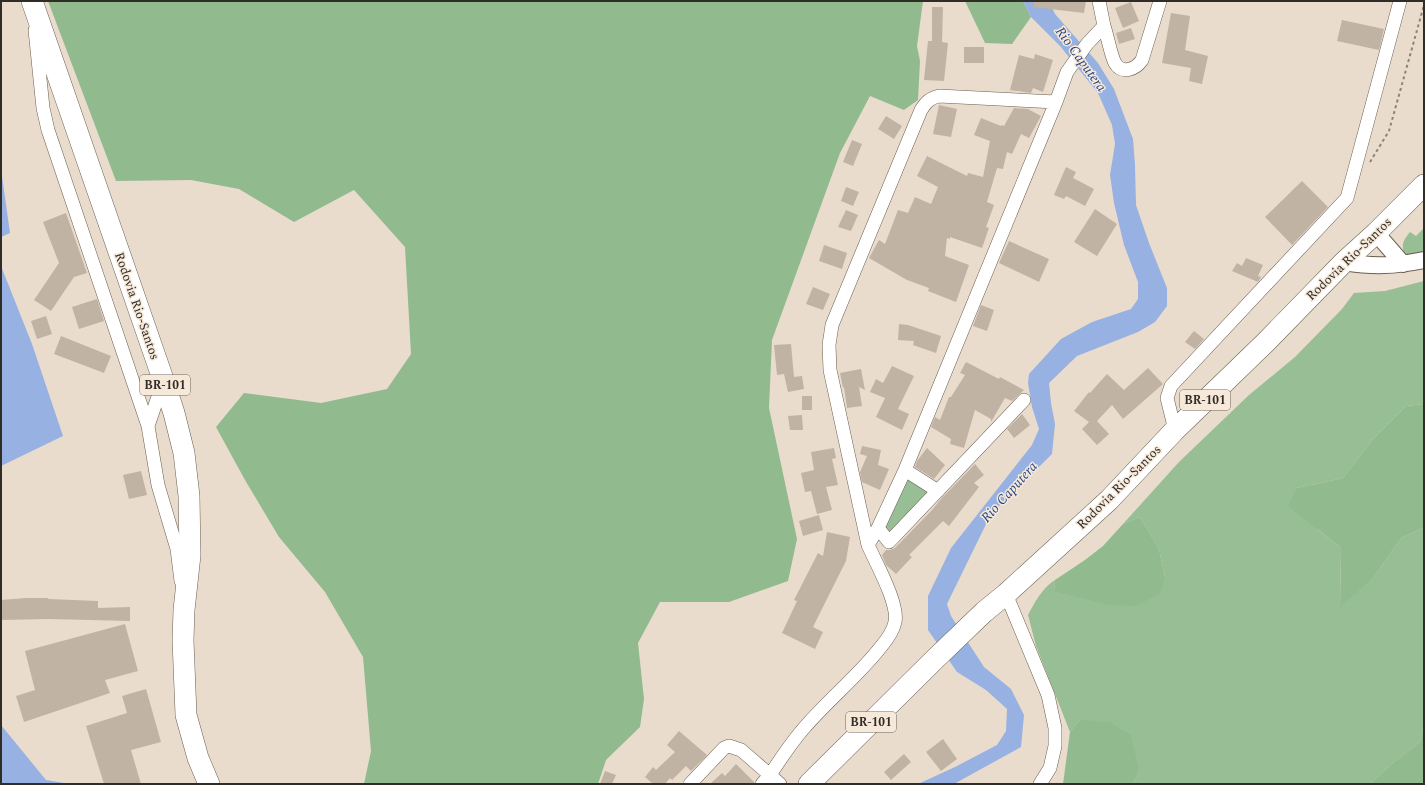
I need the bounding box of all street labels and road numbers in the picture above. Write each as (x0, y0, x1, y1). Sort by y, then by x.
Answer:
street label: Rodovia Rio-Santos (1301, 213, 1397, 305)
street label: Rodovia Rio-Santos (109, 249, 165, 363)
road number: BR-101 (140, 375, 190, 395)
road number: BR-101 (1180, 390, 1230, 410)
street label: Rodovia Rio-Santos (1072, 440, 1166, 534)
road number: BR-101 (846, 712, 896, 732)

